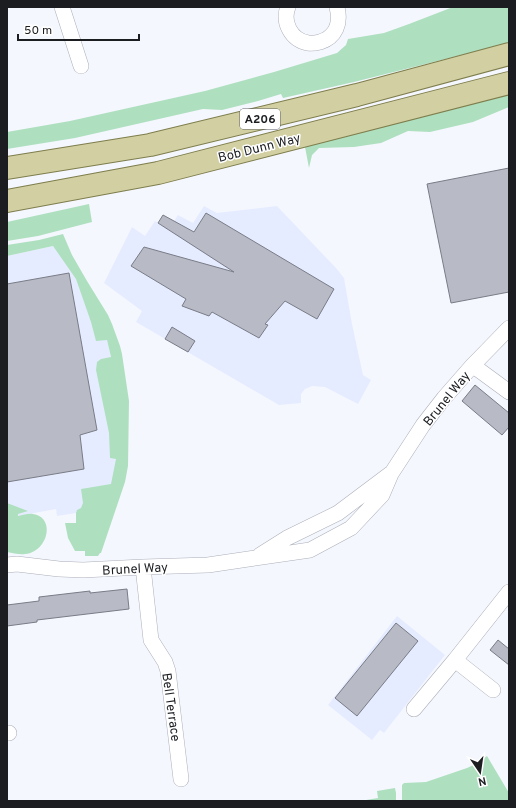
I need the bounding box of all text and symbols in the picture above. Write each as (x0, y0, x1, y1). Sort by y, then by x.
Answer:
scale bar (18, 16, 139, 42)
text: 50 m (24, 23, 52, 39)
road number: A206 (240, 109, 280, 129)
street label: Bob Dunn Way (217, 131, 302, 167)
street label: Brunel Way (421, 369, 475, 430)
street label: Brunel Way (102, 560, 169, 580)
street label: Bell Terrace (157, 672, 183, 743)
north arrow (460, 752, 500, 792)
text: N (477, 773, 487, 788)

